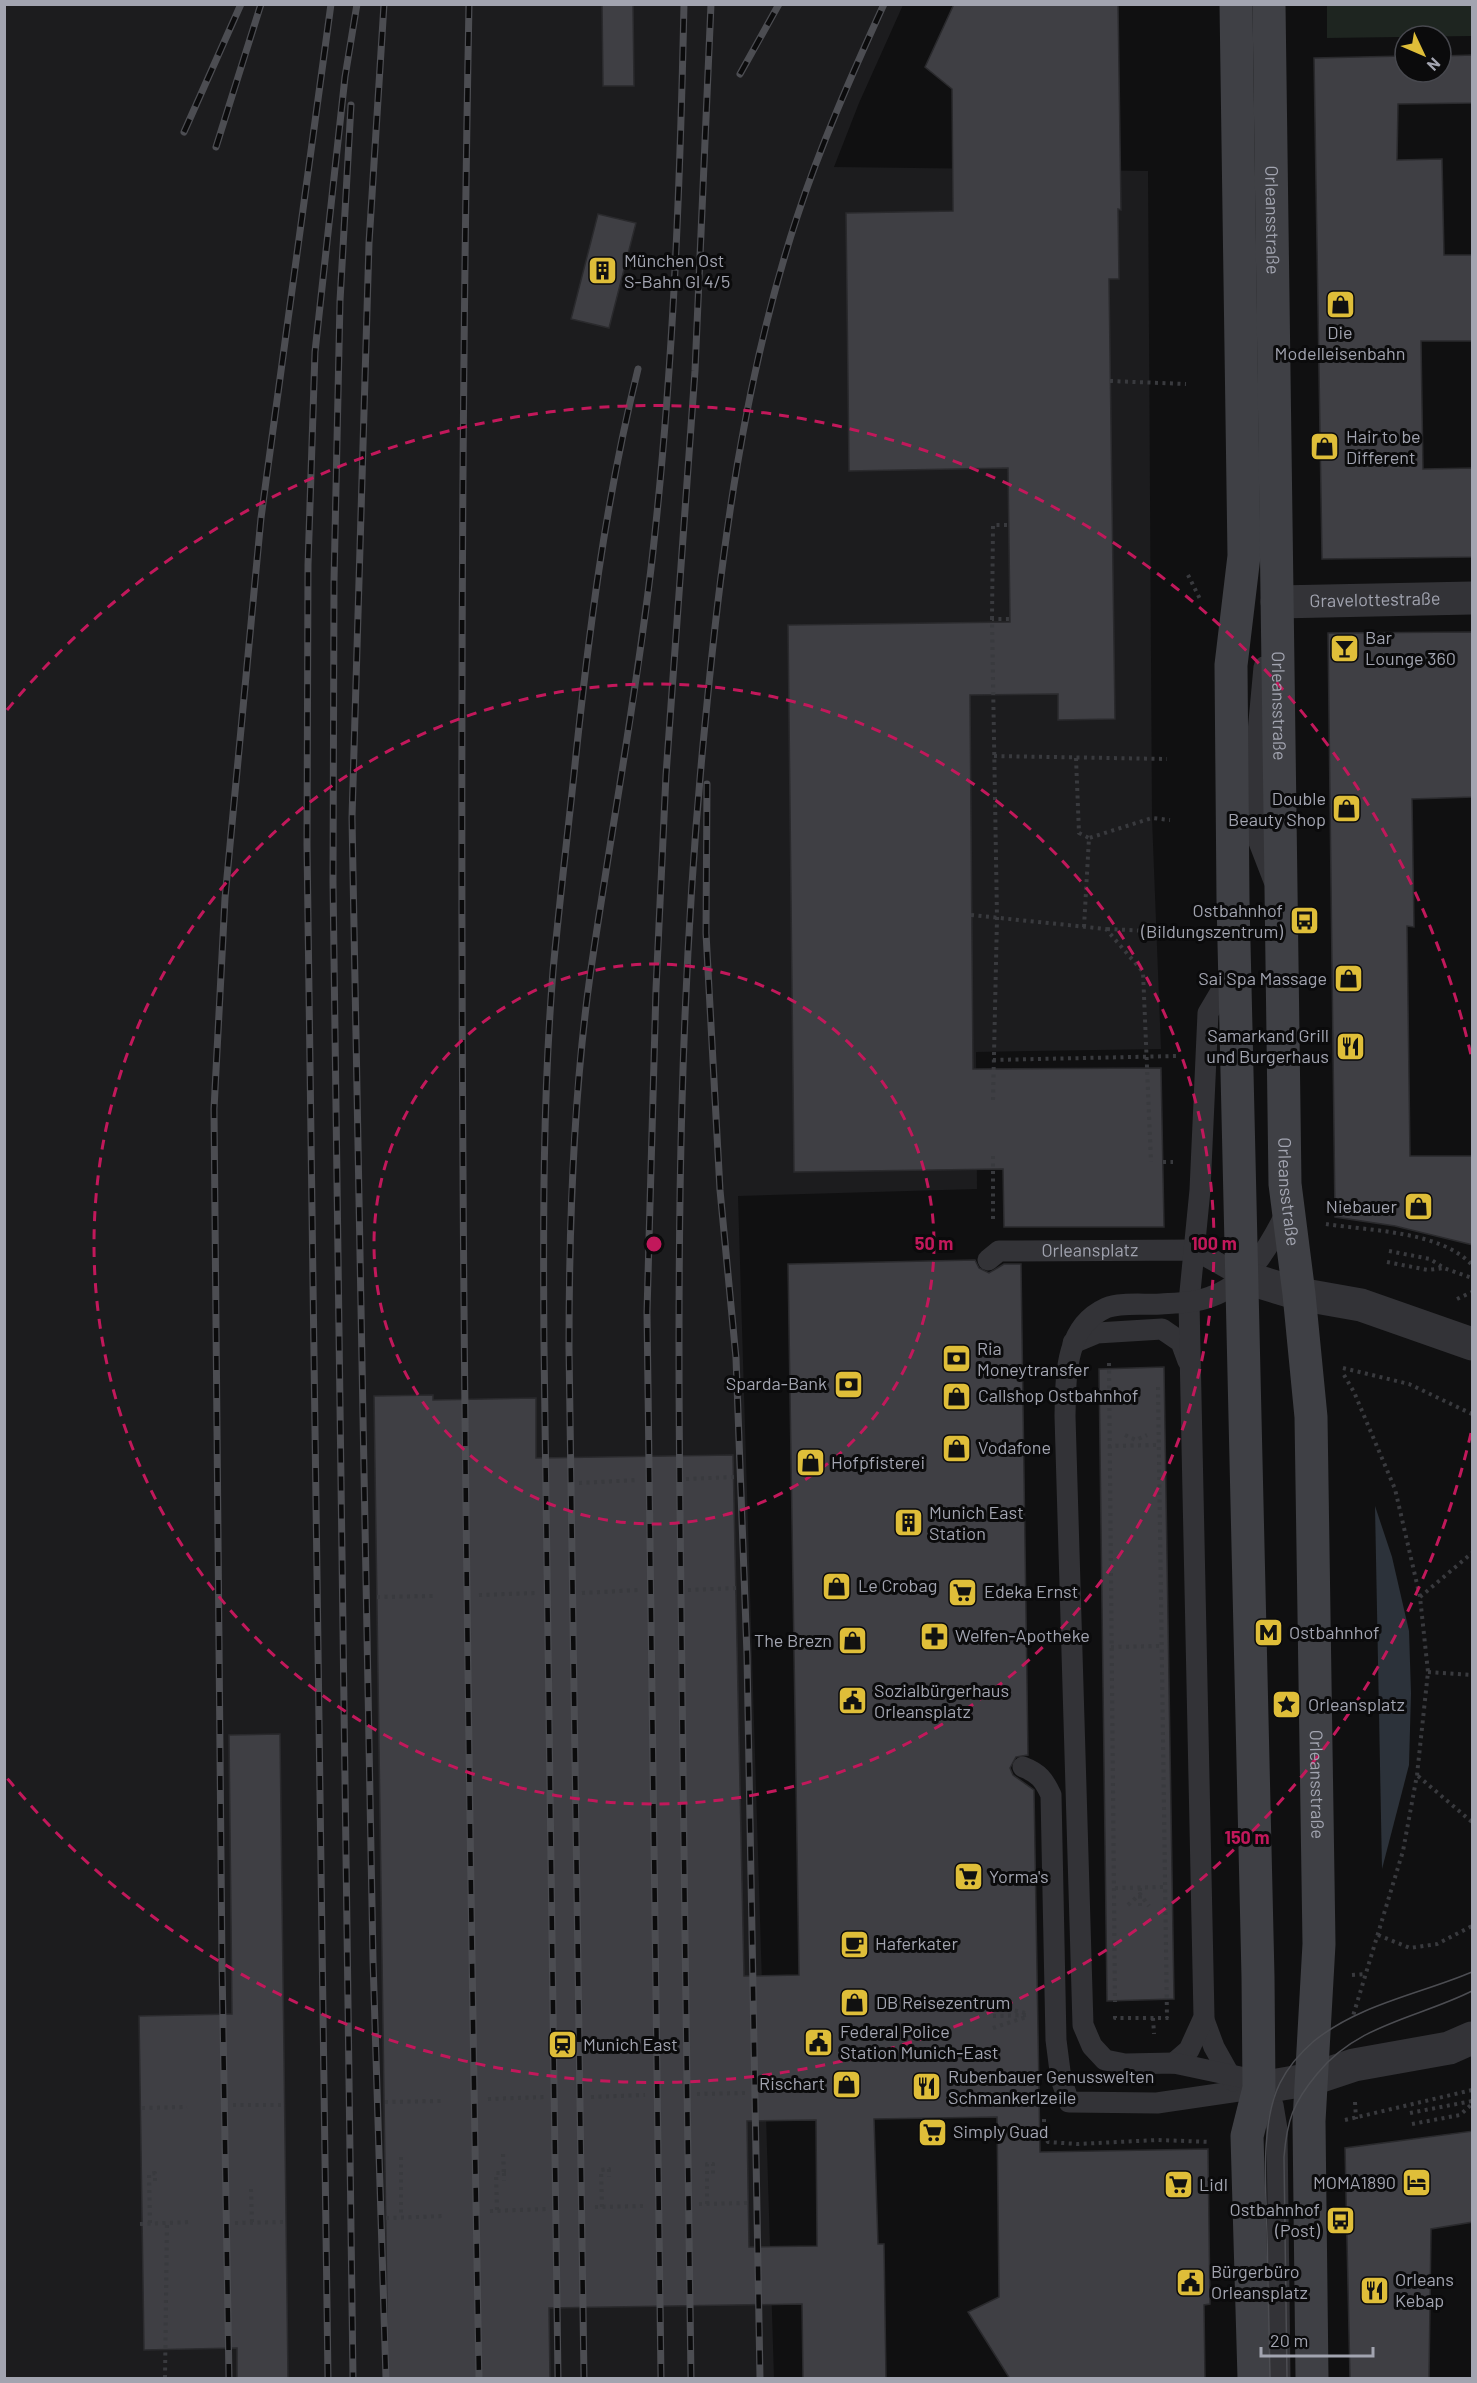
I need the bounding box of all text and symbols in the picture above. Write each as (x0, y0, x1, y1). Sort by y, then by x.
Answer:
north arrow (1393, 24, 1453, 84)
text: N (1424, 54, 1445, 75)
street label: Orleansstraße (1261, 165, 1285, 275)
place label: München Ost S-Bahn Gl 4/5 (624, 249, 730, 292)
building icon: München Ost S-Bahn Gl 4/5 (587, 255, 619, 287)
shop icon: Die Modelleisenbahn (1324, 288, 1356, 320)
place label: Die Modelleisenbahn (1275, 321, 1405, 364)
place label: Hair to be Different (1346, 425, 1421, 468)
shop icon: Hair to be Different (1309, 431, 1341, 463)
street label: Gravelottestraße (1309, 587, 1441, 611)
place label: Bar Lounge 360 (1365, 626, 1456, 669)
bar icon: Bar Lounge 360 (1328, 632, 1360, 664)
street label: Orleansstraße (1268, 651, 1291, 761)
place label: Double Beauty Shop (1228, 787, 1326, 830)
shop icon: Double Beauty Shop (1331, 793, 1363, 825)
place label: Ostbahnhof (Bildungszentrum) (1140, 899, 1283, 942)
bus stop icon: Ostbahnhof (Bildungszentrum) (1288, 905, 1320, 937)
shop icon: Sai Spa Massage (1332, 963, 1364, 995)
place label: Sai Spa Massage (1198, 967, 1327, 989)
place label: Samarkand Grill und Burgerhaus (1206, 1024, 1329, 1067)
restaurant icon: Samarkand Grill und Burgerhaus (1334, 1030, 1366, 1062)
street label: Orleansstraße (1274, 1137, 1305, 1247)
shop icon: Niebauer (1402, 1191, 1434, 1223)
place label: Niebauer (1326, 1195, 1397, 1217)
text: 50 m (915, 1232, 953, 1254)
text: 100 m (1191, 1232, 1237, 1254)
centre of rings (644, 1234, 664, 1254)
street label: Orleansplatz (1041, 1238, 1138, 1261)
place label: Ria Moneytransfer (977, 1337, 1090, 1380)
bank icon: Ria Moneytransfer (940, 1343, 972, 1375)
bank icon: Sparda-Bank (832, 1368, 864, 1400)
place label: Sparda-Bank (726, 1372, 827, 1394)
shop icon: Callshop Ostbahnhof (941, 1380, 973, 1412)
place label: Callshop Ostbahnhof (978, 1384, 1138, 1406)
shop icon: Vodafone (941, 1432, 973, 1464)
place label: Vodafone (978, 1436, 1051, 1458)
shop icon: Hofpfisterei (794, 1447, 826, 1479)
place label: Hofpfisterei (831, 1451, 925, 1473)
place label: Munich East Station (929, 1501, 1024, 1544)
building icon: Munich East Station (892, 1507, 924, 1539)
shop icon: Le Crobag (821, 1570, 853, 1602)
place label: Le Crobag (858, 1574, 937, 1596)
supermarket icon: Edeka Ernst (947, 1576, 979, 1608)
place label: Edeka Ernst (984, 1580, 1078, 1602)
metro station icon: Ostbahnhof (1252, 1617, 1284, 1649)
pharmacy icon: Welfen-Apotheke (918, 1620, 950, 1652)
place label: Ostbahnhof (1289, 1621, 1380, 1643)
place label: Welfen-Apotheke (955, 1624, 1090, 1646)
shop icon: The Brezn (837, 1625, 869, 1657)
place label: The Brezn (754, 1629, 832, 1651)
place label: Sozialbürgerhaus Orleansplatz (874, 1679, 1009, 1722)
public building icon: Sozialbürgerhaus Orleansplatz (837, 1685, 869, 1717)
place icon: Orleansplatz (1271, 1689, 1303, 1721)
place label: Orleansplatz (1308, 1693, 1405, 1715)
street label: Orleansstraße (1306, 1730, 1329, 1839)
text: 150 m (1225, 1826, 1269, 1848)
supermarket icon: Yorma's (952, 1861, 984, 1893)
place label: Yorma's (989, 1865, 1049, 1887)
cafe icon: Haferkater (838, 1928, 870, 1960)
place label: Haferkater (875, 1932, 958, 1954)
shop icon: DB Reisezentrum (839, 1987, 871, 2019)
place label: DB Reisezentrum (876, 1991, 1010, 2013)
place label: Federal Police Station Munich-East (840, 2020, 999, 2063)
public building icon: Federal Police Station Munich-East (803, 2026, 835, 2058)
station icon: Munich East (546, 2029, 578, 2061)
place label: Munich East (583, 2033, 678, 2055)
place label: Rubenbauer Genusswelten Schmankerlzeile (948, 2065, 1155, 2108)
shop icon: Rischart (830, 2068, 862, 2100)
restaurant icon: Rubenbauer Genusswelten Schmankerlzeile (911, 2071, 943, 2103)
place label: Rischart (759, 2072, 825, 2094)
supermarket icon: Simply Guad (916, 2116, 948, 2148)
place label: Simply Guad (953, 2120, 1049, 2142)
hotel icon: MOMA1890 (1401, 2167, 1433, 2199)
supermarket icon: Lidl (1162, 2169, 1194, 2201)
place label: MOMA1890 (1313, 2171, 1396, 2193)
place label: Lidl (1199, 2173, 1228, 2195)
place label: Ostbahnhof (Post) (1230, 2198, 1320, 2241)
bus stop icon: Ostbahnhof (Post) (1325, 2204, 1357, 2236)
place label: Bürgerbüro Orleansplatz (1211, 2260, 1308, 2303)
public building icon: Bürgerbüro Orleansplatz (1174, 2266, 1206, 2298)
place label: Orleans Kebap (1395, 2268, 1454, 2311)
restaurant icon: Orleans Kebap (1358, 2274, 1390, 2306)
scale bar (1261, 2320, 1374, 2358)
text: 20 m (1270, 2329, 1308, 2351)

